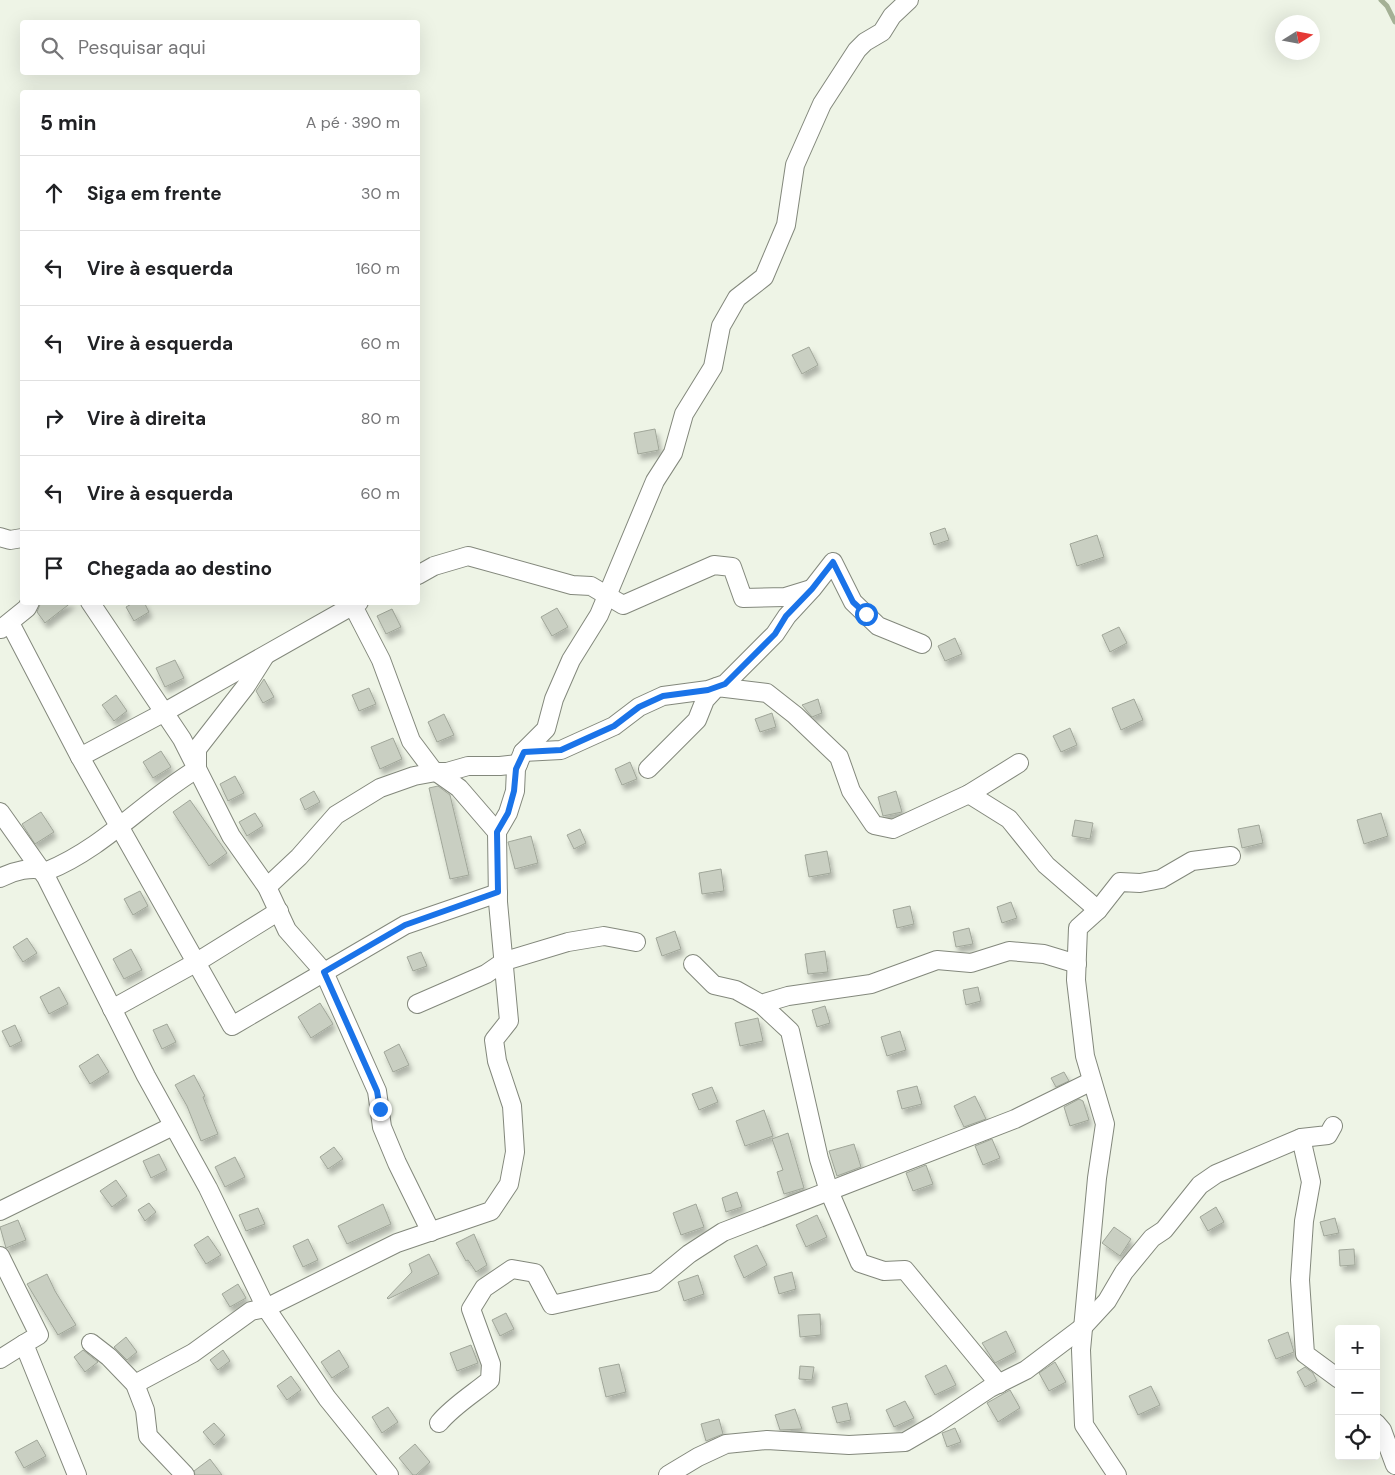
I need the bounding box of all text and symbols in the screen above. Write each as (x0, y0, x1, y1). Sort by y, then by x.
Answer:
north arrow (1275, 15, 1320, 60)
search box (20, 20, 420, 75)
icon: search (38, 34, 66, 62)
text: Pesquisar aqui (78, 35, 206, 60)
text: 5 min (40, 109, 96, 137)
text: A pé · 390 m (306, 112, 400, 133)
icon: ahead (40, 179, 68, 207)
text: Siga em frente (87, 181, 222, 206)
text: 30 m (361, 183, 400, 204)
icon: left (40, 254, 68, 282)
text: Vire à esquerda (87, 256, 233, 281)
text: 160 m (356, 258, 400, 279)
icon: left (40, 329, 68, 357)
text: Vire à esquerda (87, 331, 233, 356)
text: 60 m (360, 333, 400, 354)
icon: right (40, 404, 68, 432)
text: Vire à direita (87, 406, 206, 431)
text: 80 m (361, 408, 400, 429)
icon: left (40, 479, 68, 507)
text: Vire à esquerda (87, 481, 233, 506)
text: 60 m (360, 483, 400, 504)
icon: arrive (40, 554, 68, 582)
text: Chegada ao destino (87, 556, 272, 581)
route start (855, 603, 878, 626)
route end (369, 1098, 392, 1121)
map controls (1335, 1325, 1380, 1460)
button: + (1335, 1325, 1380, 1370)
button: − (1335, 1370, 1380, 1415)
button: locate (1335, 1415, 1380, 1460)

